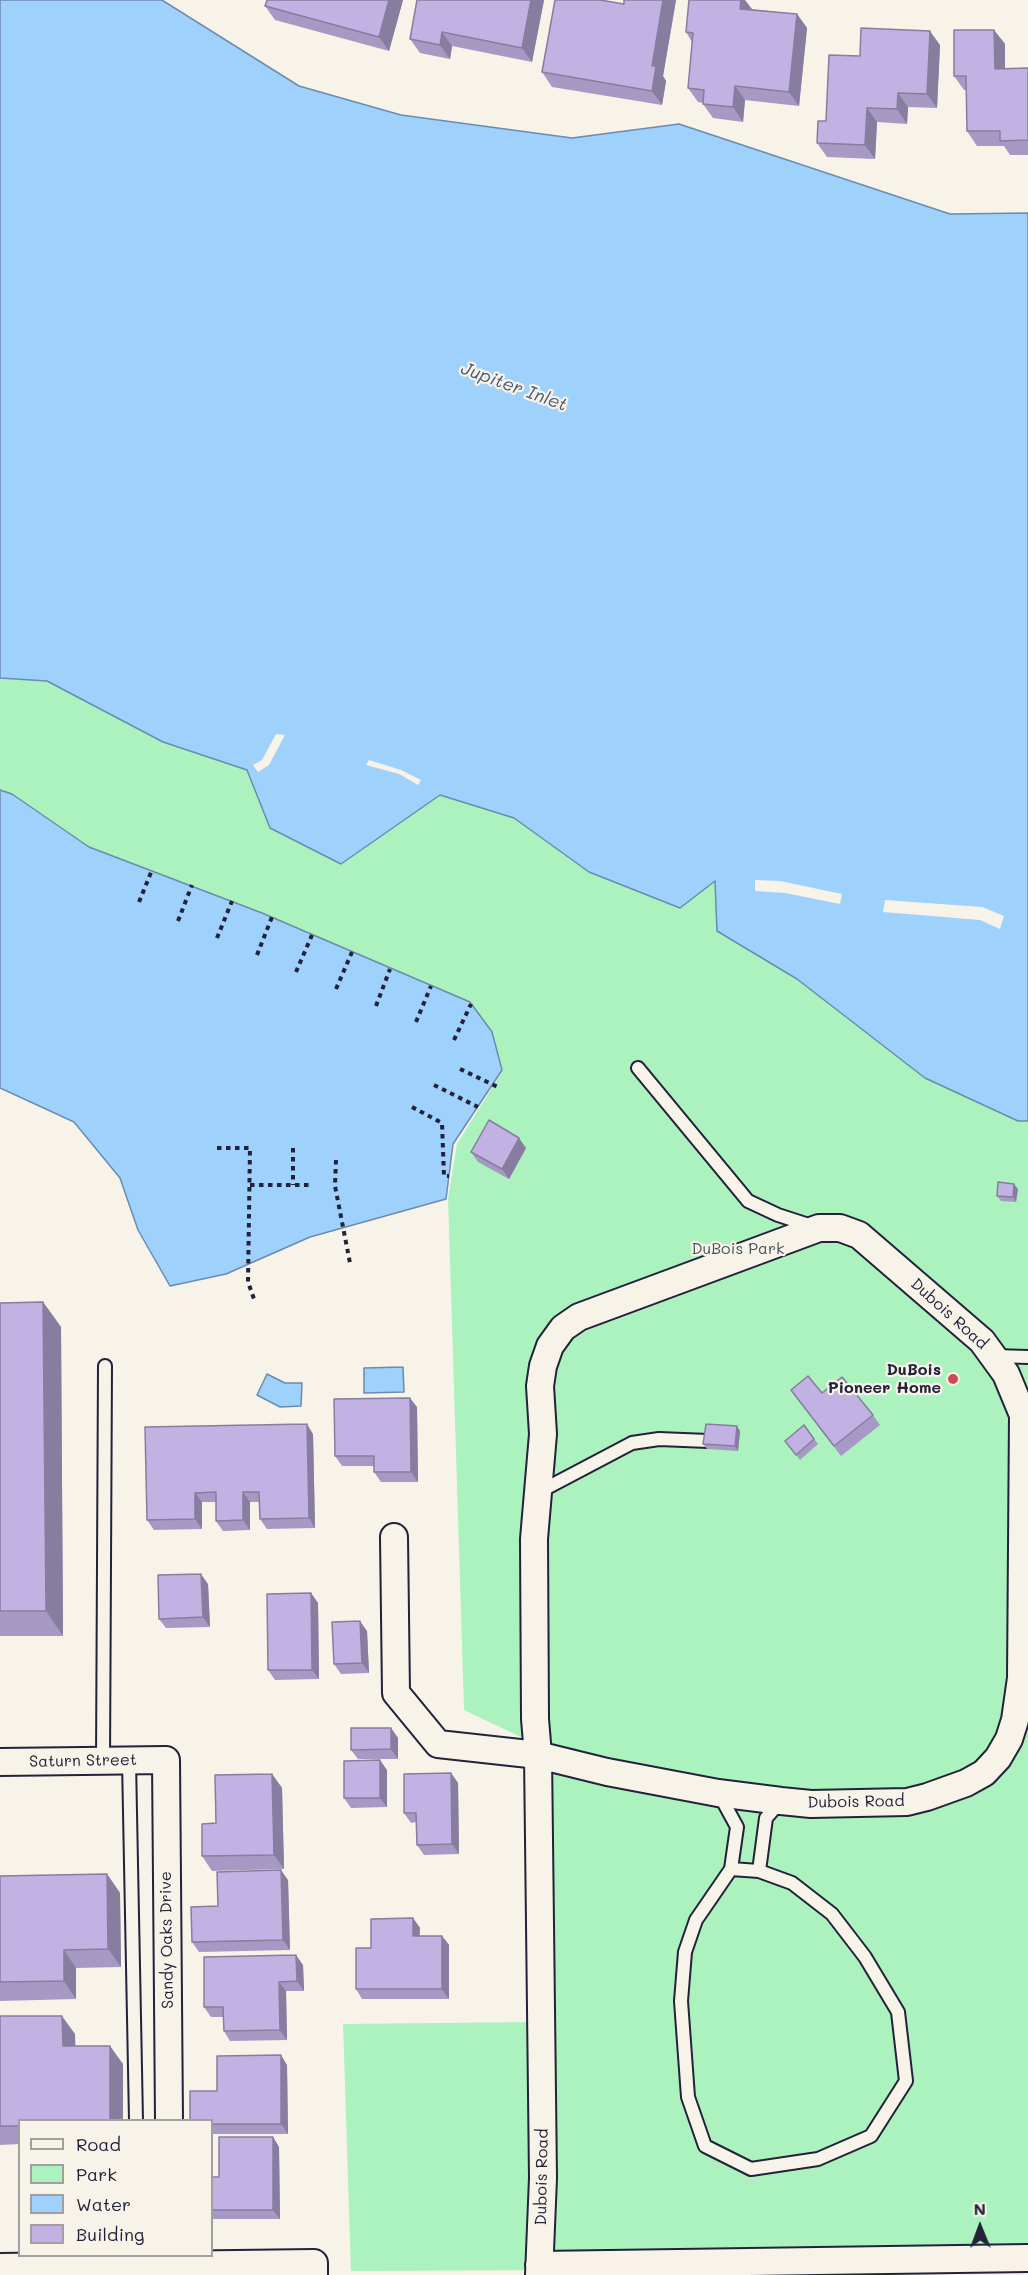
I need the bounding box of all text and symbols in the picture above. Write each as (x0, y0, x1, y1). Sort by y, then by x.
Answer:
water label: Jupiter Inlet (458, 358, 570, 416)
park label: DuBois Park (691, 1239, 785, 1259)
street label: Dubois Road (907, 1274, 991, 1354)
place label: DuBois Pioneer Home (828, 1360, 941, 1398)
marker: DuBois Pioneer Home (946, 1372, 960, 1386)
street label: Saturn Street (29, 1750, 137, 1772)
street label: Dubois Road (807, 1792, 905, 1812)
street label: Sandy Oaks Drive (156, 1871, 178, 2009)
legend (18, 2119, 213, 2257)
street label: Dubois Road (532, 2128, 552, 2226)
text: Road (76, 2132, 121, 2156)
text: Park (76, 2162, 117, 2186)
text: Water (76, 2192, 131, 2216)
north arrow (950, 2197, 1010, 2257)
text: N (973, 2198, 986, 2219)
text: Building (76, 2222, 144, 2246)

